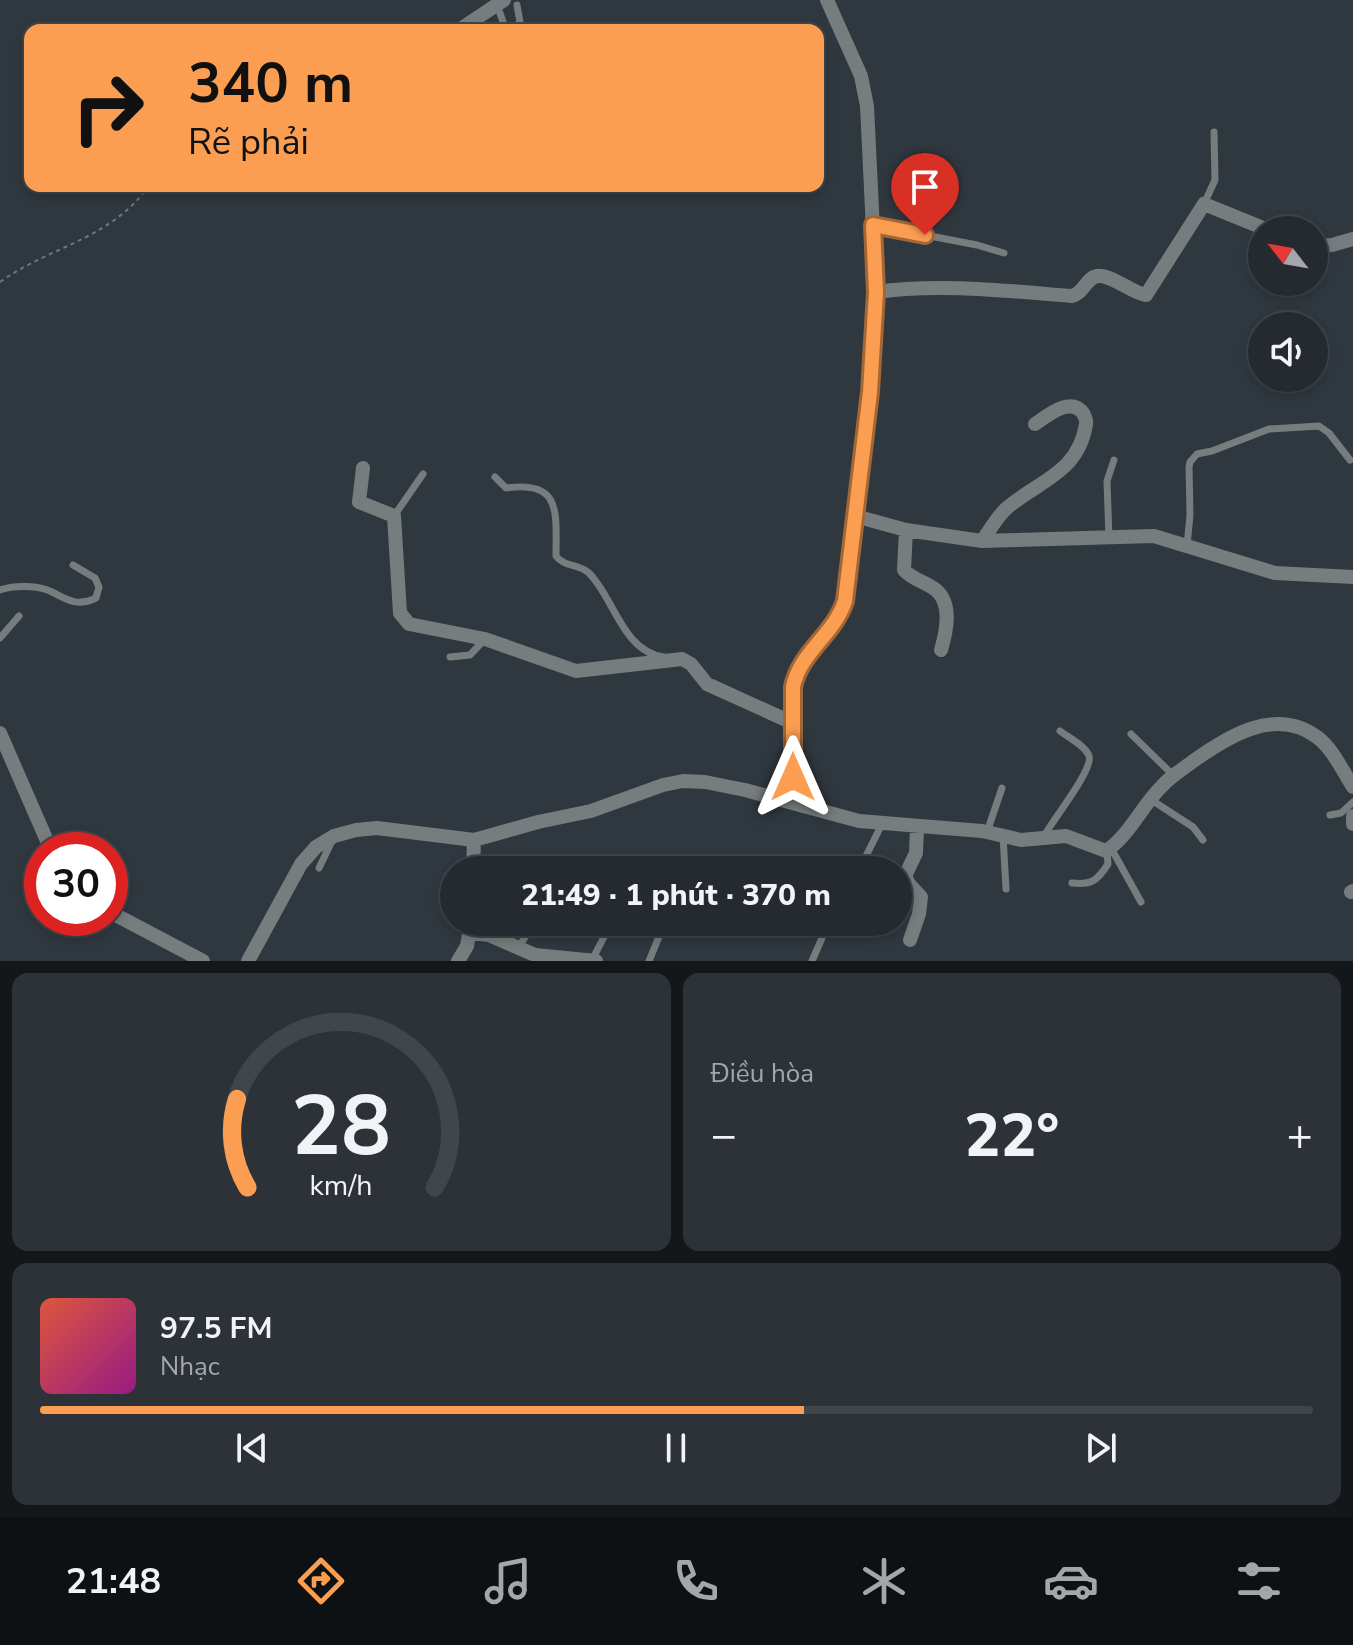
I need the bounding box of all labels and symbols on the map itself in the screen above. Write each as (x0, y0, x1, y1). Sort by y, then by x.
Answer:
pin (891, 153, 959, 235)
north arrow (1248, 216, 1328, 296)
position arrow (751, 735, 835, 819)
speed limit sign: 30 (24, 832, 128, 936)

